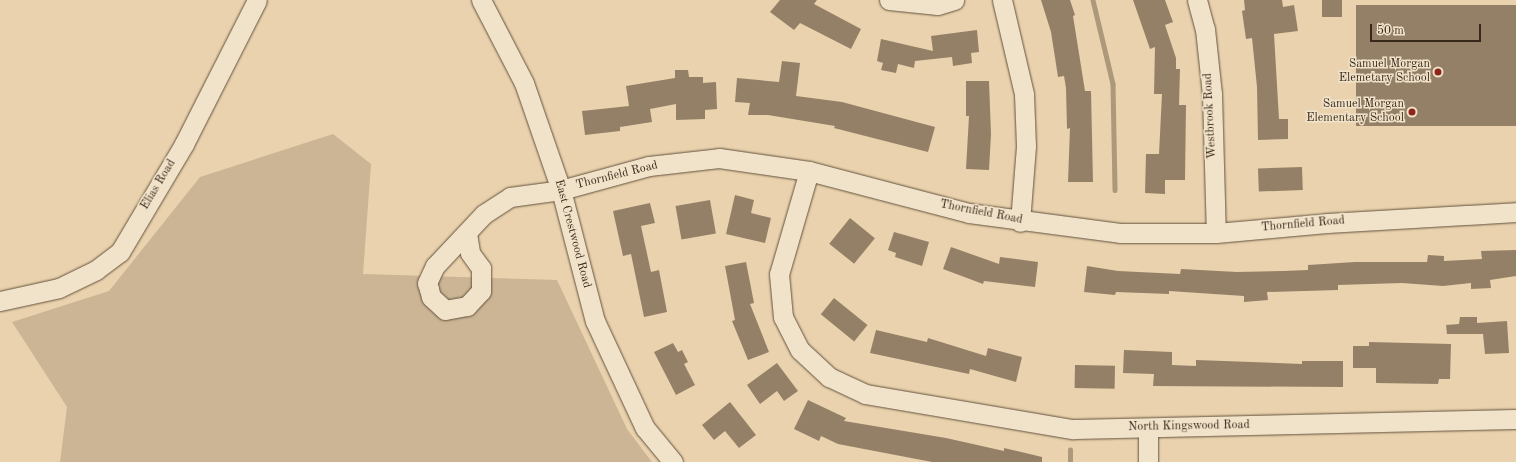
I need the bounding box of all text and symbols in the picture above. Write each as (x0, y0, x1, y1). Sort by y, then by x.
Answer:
scale bar (1372, 16, 1483, 42)
text: 50 m (1377, 25, 1404, 37)
place label: Samuel Morgan Elemetary School (1339, 58, 1430, 86)
marker: Samuel Morgan Elemetary School (1433, 67, 1443, 77)
street label: Westbrook Road (1202, 73, 1220, 159)
place label: Samuel Morgan Elementary School (1306, 98, 1404, 126)
marker: Samuel Morgan Elementary School (1407, 107, 1417, 117)
street label: Elias Road (138, 157, 180, 213)
street label: Thornfield Road (575, 159, 659, 193)
street label: East Crestwood Road (551, 178, 593, 290)
street label: Thornfield Road (938, 198, 1024, 228)
street label: Thornfield Road (1261, 214, 1345, 236)
street label: North Kingswood Road (1128, 419, 1250, 435)

